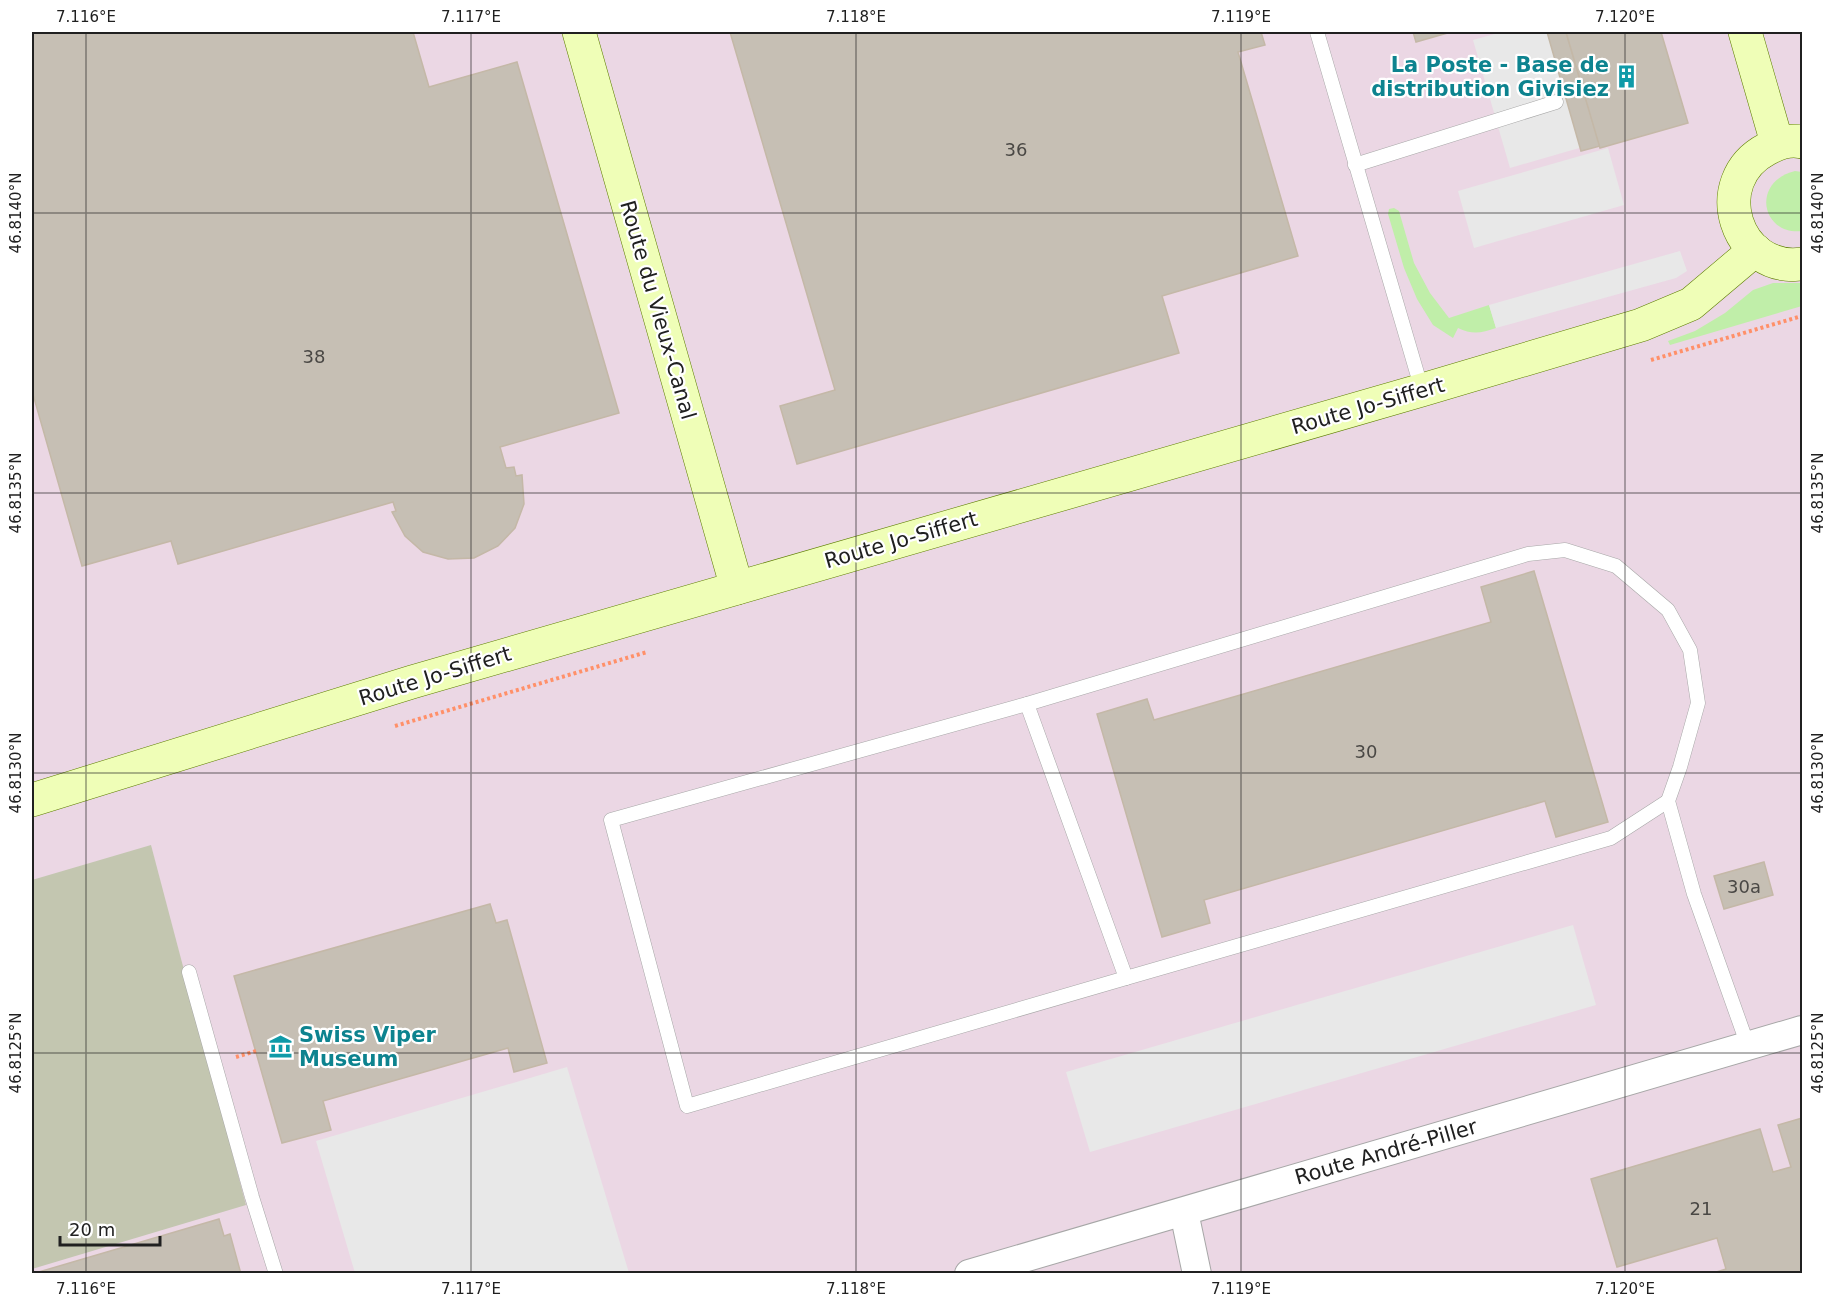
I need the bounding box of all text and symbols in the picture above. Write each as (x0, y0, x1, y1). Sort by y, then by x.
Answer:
text: 7.116°E (56, 8, 116, 26)
text: 7.117°E (441, 8, 501, 26)
text: 7.118°E (826, 8, 886, 26)
text: 7.119°E (1211, 8, 1271, 26)
text: 7.120°E (1595, 8, 1655, 26)
place label: La Poste - Base de distribution Givisiez (1371, 53, 1609, 101)
building icon: La Poste - Base de distribution Givisiez (1614, 64, 1640, 90)
house number: 36 (1005, 139, 1027, 160)
text: 46.8140°N (7, 173, 25, 253)
text: 46.8140°N (1809, 173, 1827, 253)
street label: Route du Vieux-Canal (615, 198, 701, 422)
house number: 38 (303, 346, 325, 367)
street label: Route Jo-Siffert (1289, 373, 1447, 439)
text: 46.8135°N (7, 453, 25, 533)
text: 46.8135°N (1809, 453, 1827, 533)
street label: Route Jo-Siffert (822, 507, 980, 573)
street label: Route Jo-Siffert (356, 641, 514, 711)
text: 46.8130°N (7, 733, 25, 813)
text: 46.8130°N (1809, 733, 1827, 813)
house number: 30 (1355, 741, 1377, 762)
house number: 30a (1727, 876, 1761, 897)
text: 46.8125°N (7, 1013, 25, 1093)
text: 46.8125°N (1809, 1013, 1827, 1093)
place label: Swiss Viper Museum (299, 1023, 436, 1071)
museum icon: Swiss Viper Museum (268, 1034, 294, 1060)
street label: Route André-Piller (1292, 1114, 1480, 1190)
house number: 21 (1690, 1198, 1712, 1219)
scale bar (60, 1209, 160, 1247)
text: 20 m (69, 1219, 115, 1240)
text: 7.116°E (56, 1280, 116, 1298)
text: 7.117°E (441, 1280, 501, 1298)
text: 7.118°E (826, 1280, 886, 1298)
text: 7.119°E (1211, 1280, 1271, 1298)
text: 7.120°E (1595, 1280, 1655, 1298)

